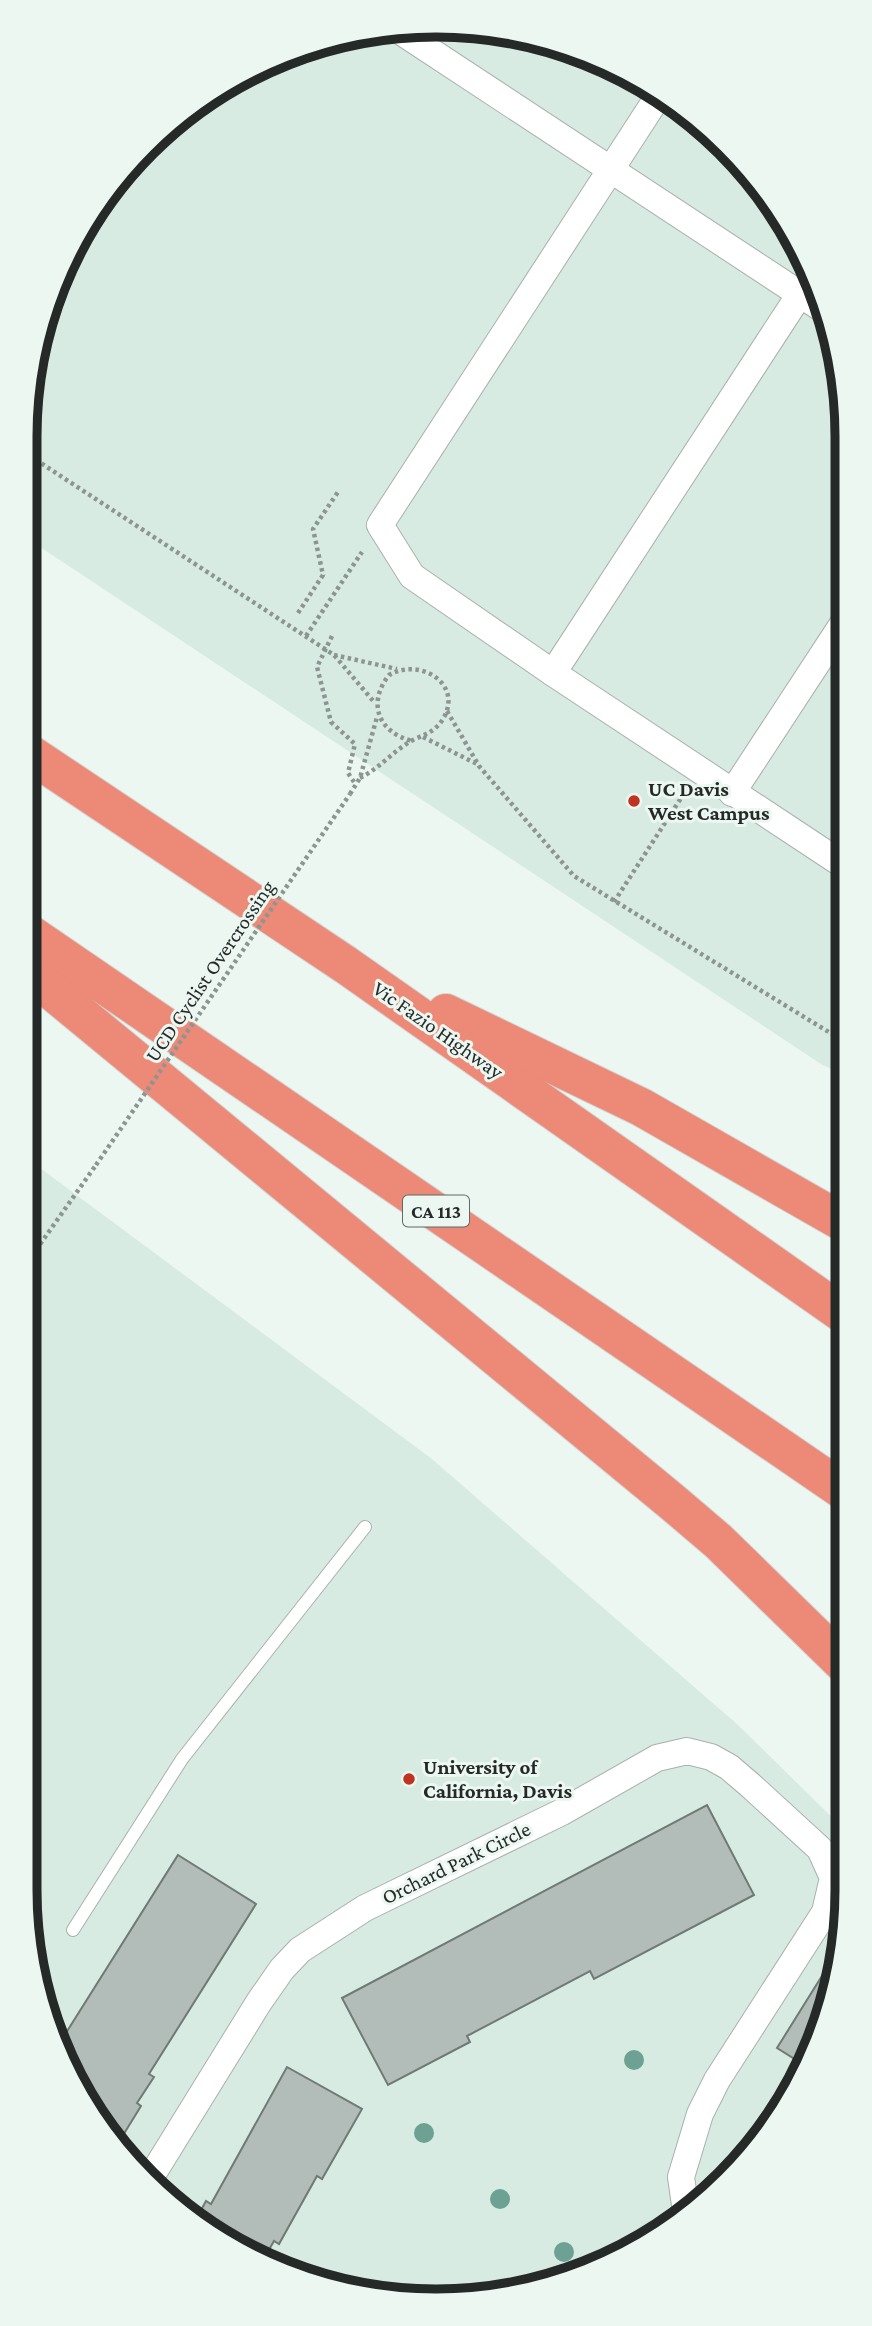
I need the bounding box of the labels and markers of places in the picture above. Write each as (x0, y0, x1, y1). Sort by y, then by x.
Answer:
place label: UC Davis West Campus (647, 777, 770, 825)
marker: UC Davis West Campus (626, 793, 642, 809)
place label: University of California, Davis (423, 1755, 572, 1803)
marker: University of California, Davis (401, 1771, 417, 1787)

